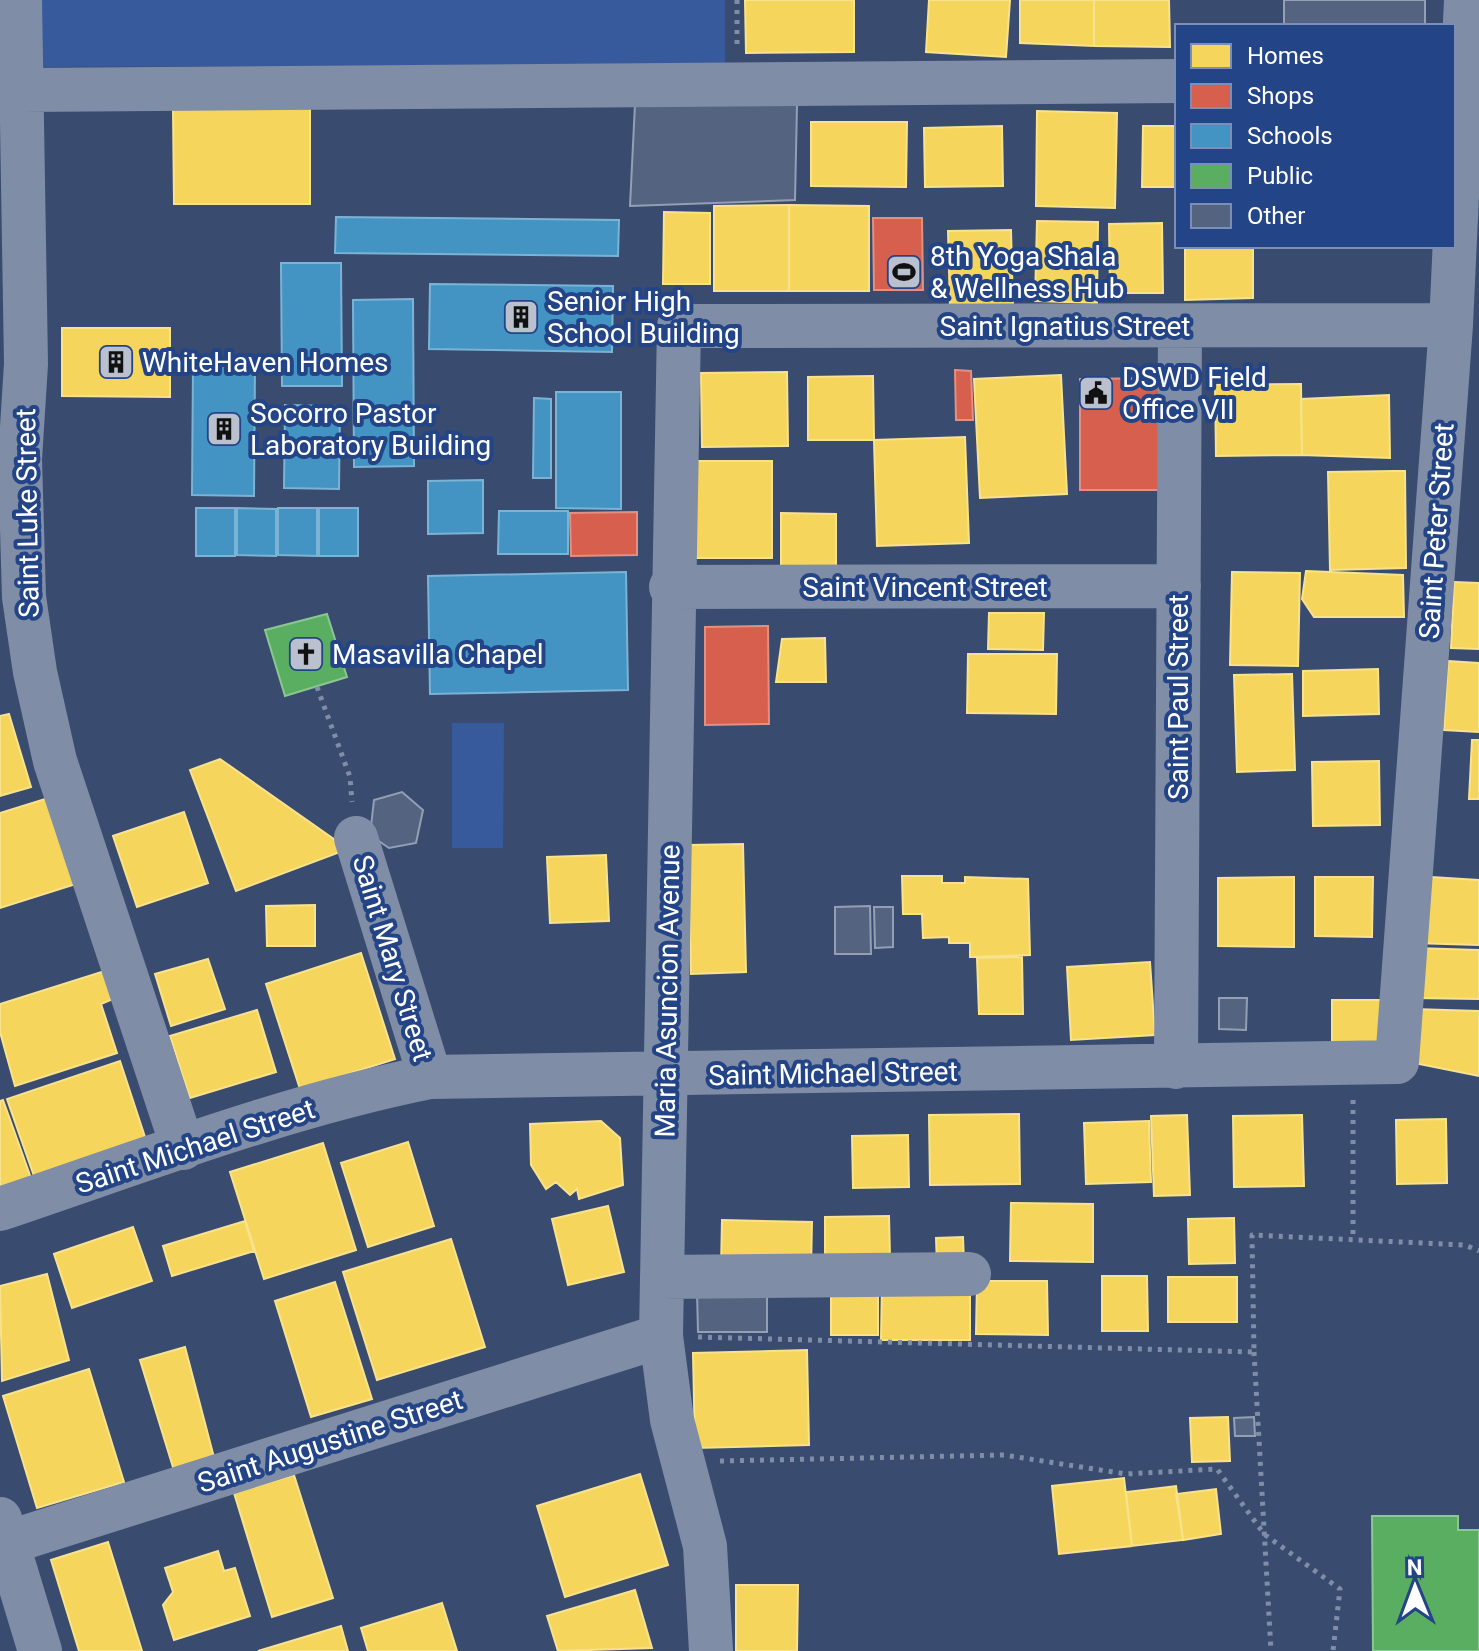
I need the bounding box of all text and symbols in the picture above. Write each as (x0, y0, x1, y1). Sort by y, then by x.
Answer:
legend (1175, 24, 1455, 248)
text: Homes (1247, 42, 1324, 70)
text: Shops (1247, 82, 1314, 110)
text: Schools (1247, 122, 1333, 150)
text: Public (1247, 162, 1313, 190)
text: Other (1247, 202, 1305, 230)
place label: 8th Yoga Shala & Wellness Hub (930, 240, 1125, 305)
sports icon: 8th Yoga Shala & Wellness Hub (885, 253, 923, 291)
place label: Senior High School Building (547, 285, 740, 350)
building icon: Senior High School Building (502, 298, 540, 336)
street label: Saint Ignatius Street (940, 310, 1190, 343)
building icon: WhiteHaven Homes (97, 343, 135, 381)
place label: WhiteHaven Homes (142, 346, 389, 379)
place label: DSWD Field Office VII (1122, 361, 1267, 426)
public building icon: DSWD Field Office VII (1077, 374, 1115, 412)
place label: Socorro Pastor Laboratory Building (250, 397, 491, 462)
street label: Saint Luke Street (9, 408, 46, 618)
building icon: Socorro Pastor Laboratory Building (205, 410, 243, 448)
street label: Saint Peter Street (1412, 422, 1461, 640)
street label: Saint Vincent Street (802, 571, 1048, 604)
street label: Saint Paul Street (1162, 594, 1195, 800)
church icon: Masavilla Chapel (287, 635, 325, 673)
place label: Masavilla Chapel (332, 638, 544, 671)
street label: Maria Asuncion Avenue (648, 844, 687, 1138)
street label: Saint Mary Street (346, 851, 440, 1065)
street label: Saint Michael Street (708, 1055, 958, 1092)
street label: Saint Michael Street (72, 1092, 319, 1201)
street label: Saint Augustine Street (194, 1383, 467, 1500)
north arrow (1375, 1547, 1455, 1627)
text: N (1407, 1555, 1423, 1580)

